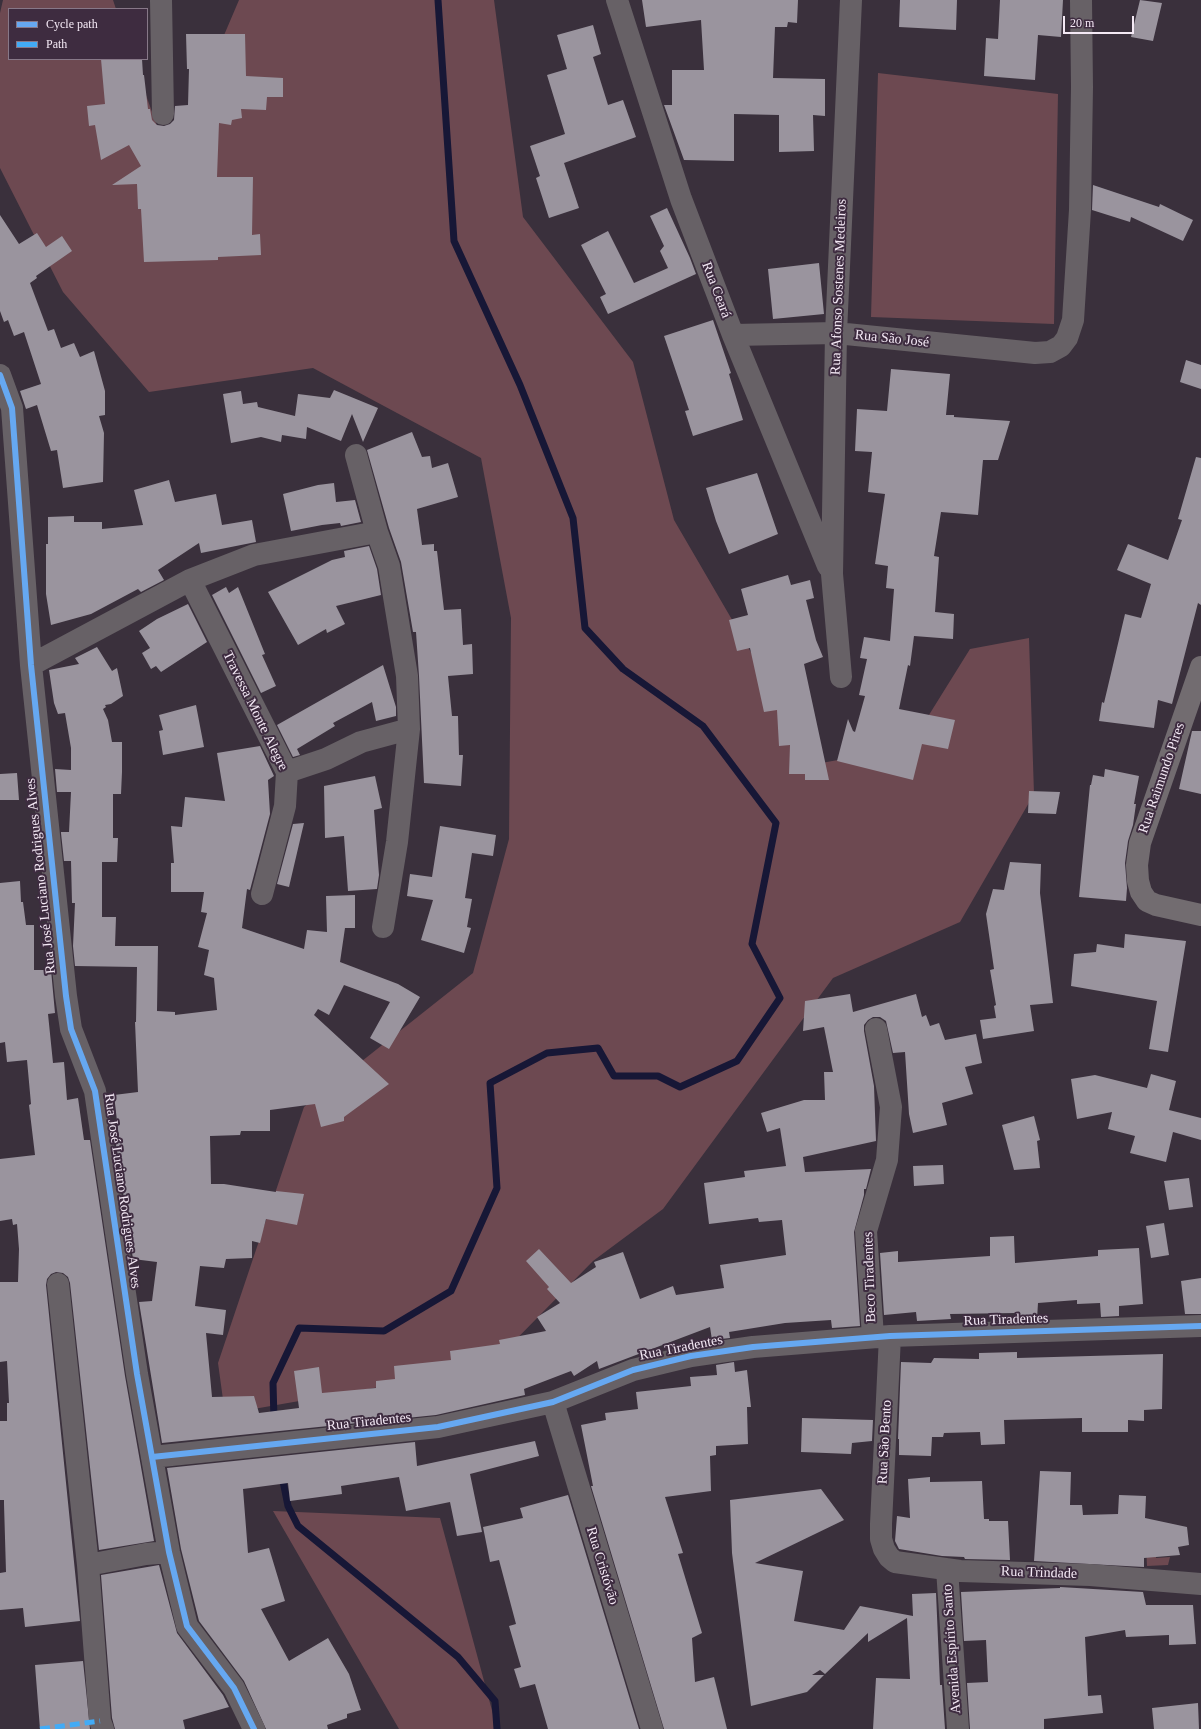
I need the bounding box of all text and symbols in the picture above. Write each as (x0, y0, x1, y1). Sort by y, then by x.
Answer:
legend (8, 8, 148, 60)
scale bar (1065, 8, 1136, 34)
text: 20 m (1070, 16, 1094, 30)
text: Cycle path (46, 17, 98, 31)
text: Path (46, 37, 67, 51)
street label: Rua Afonso Sostenes Medeiros (828, 199, 850, 375)
street label: Rua Ceará (698, 260, 734, 320)
street label: Rua São José (854, 327, 930, 351)
street label: Travessa Monte Alegre (219, 648, 291, 774)
street label: Rua Raimundo Pires (1135, 720, 1189, 836)
street label: Rua José Luciano Rodrigues Alves (22, 777, 60, 975)
street label: Rua José Luciano Rodrigues Alves (100, 1092, 144, 1290)
street label: Beco Tiradentes (860, 1231, 880, 1323)
street label: Rua Tiradentes (963, 1310, 1049, 1330)
street label: Rua Tiradentes (638, 1332, 724, 1364)
street label: Rua São Bento (874, 1400, 896, 1484)
street label: Rua Tiradentes (326, 1409, 412, 1435)
street label: Rua Cristóvão (582, 1525, 622, 1607)
street label: Rua Trindade (1001, 1563, 1077, 1583)
street label: Avenida Espírito Santo (939, 1584, 965, 1714)

